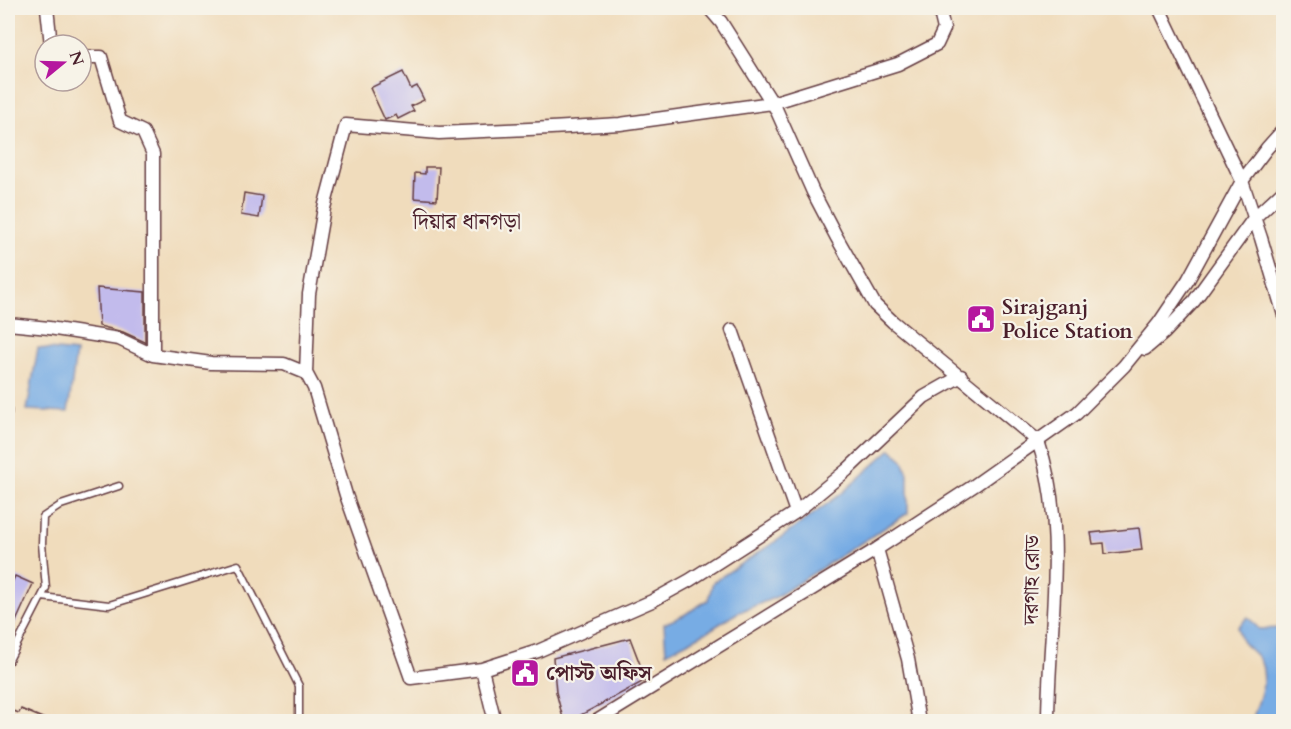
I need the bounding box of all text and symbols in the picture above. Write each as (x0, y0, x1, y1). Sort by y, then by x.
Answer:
north arrow (33, 33, 93, 93)
text: N (64, 48, 89, 69)
district label: দিয়ার ধানগড়া (412, 207, 521, 237)
place label: Sirajganj Police Station (1002, 293, 1133, 346)
public building icon: Sirajganj Police Station (965, 303, 997, 335)
street label: দরগাহ রোড (1017, 534, 1047, 626)
public building icon: পোস্ট অফিস (509, 657, 541, 689)
place label: পোস্ট অফিস (546, 659, 653, 688)

